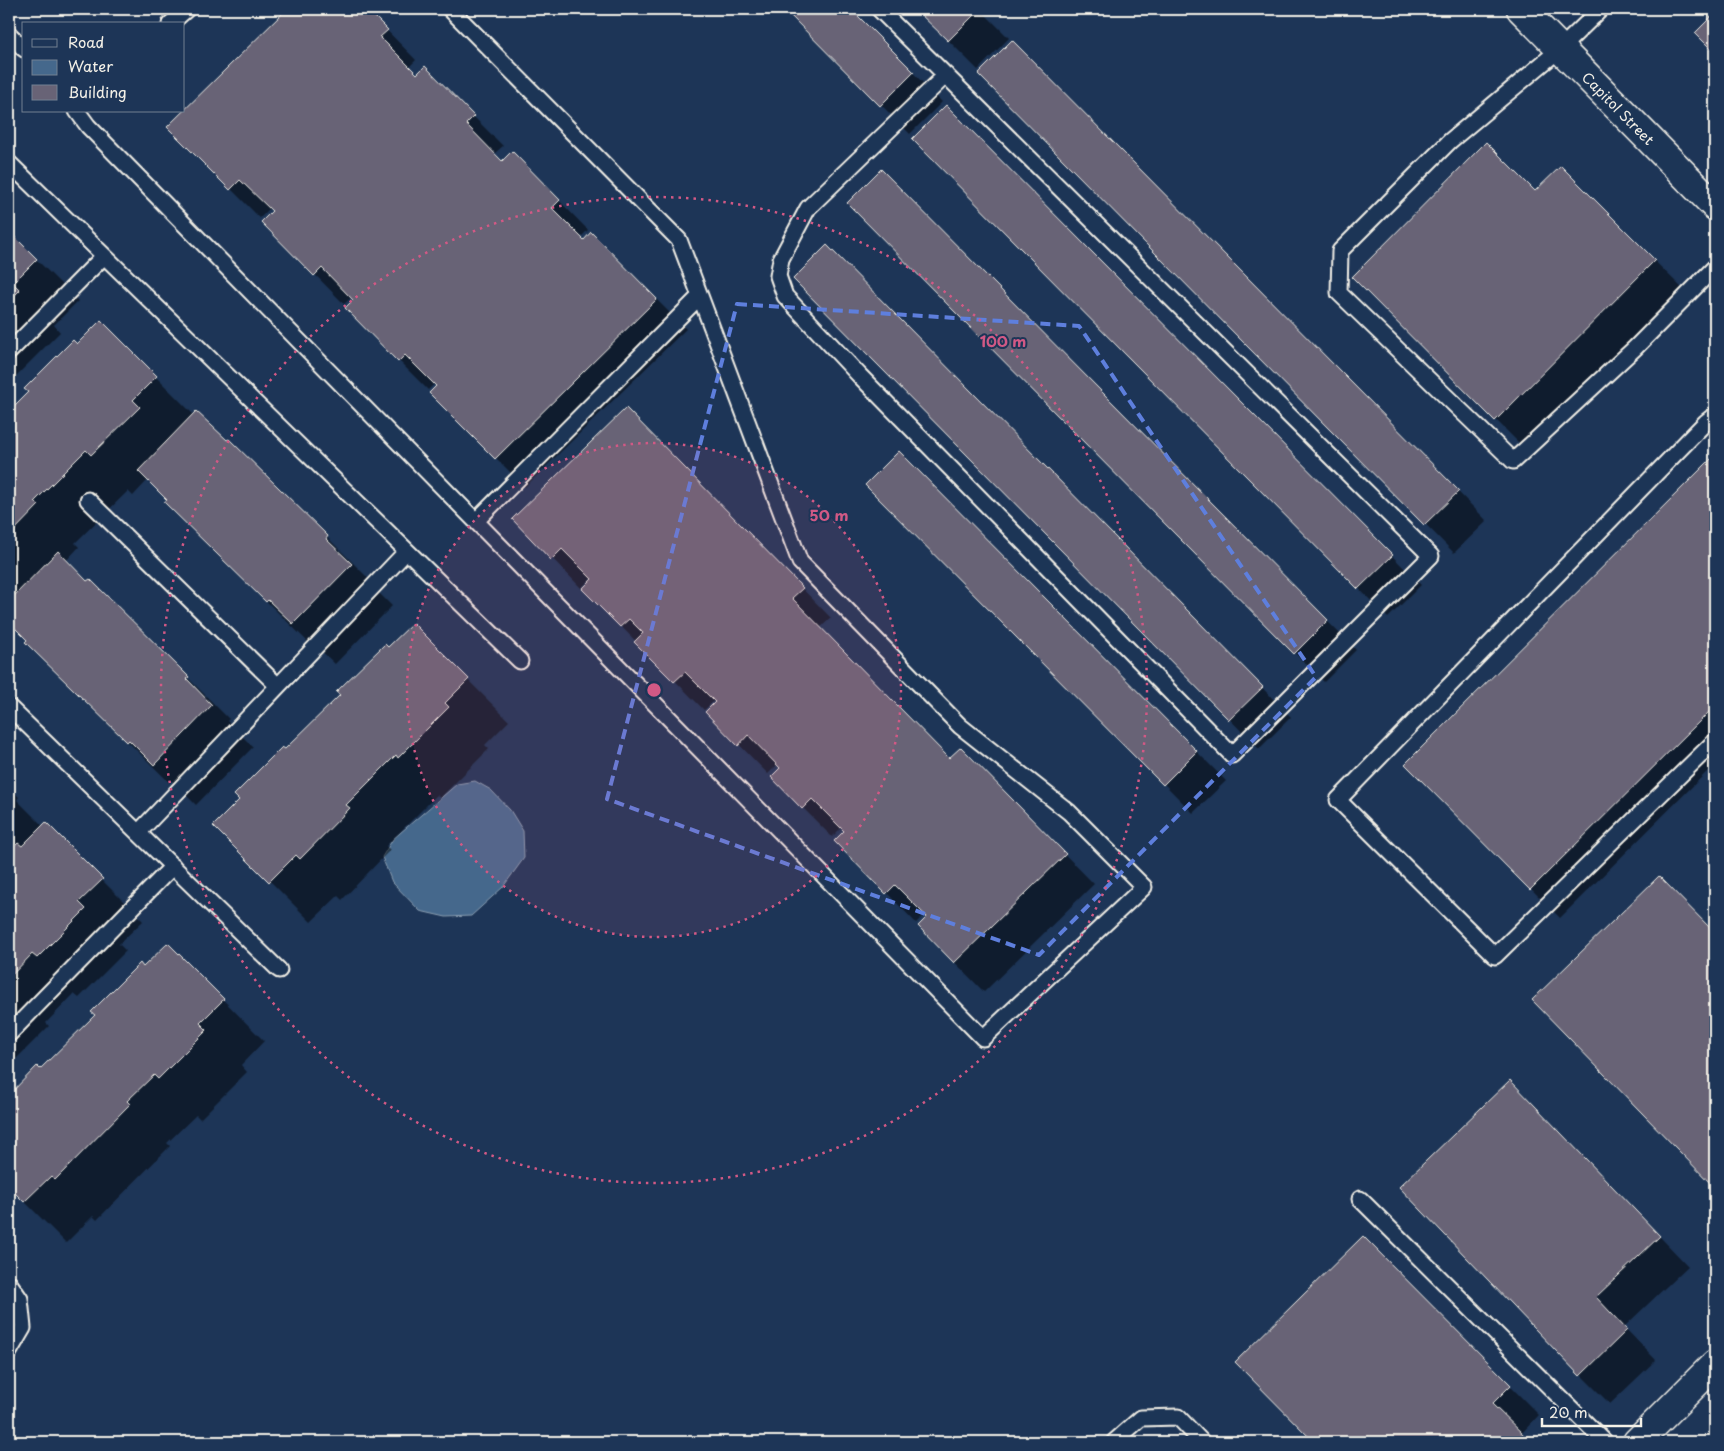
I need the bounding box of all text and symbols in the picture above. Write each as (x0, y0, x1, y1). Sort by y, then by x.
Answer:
legend (22, 22, 185, 112)
text: Road (68, 30, 104, 53)
text: Water (68, 54, 113, 77)
street label: Capitol Street (1578, 67, 1660, 150)
text: Building (68, 80, 127, 103)
text: 100 m (980, 329, 1026, 352)
text: 50 m (810, 503, 848, 526)
centre of rings (645, 681, 663, 699)
scale bar (1542, 1396, 1640, 1428)
text: 20 m (1549, 1400, 1588, 1423)

